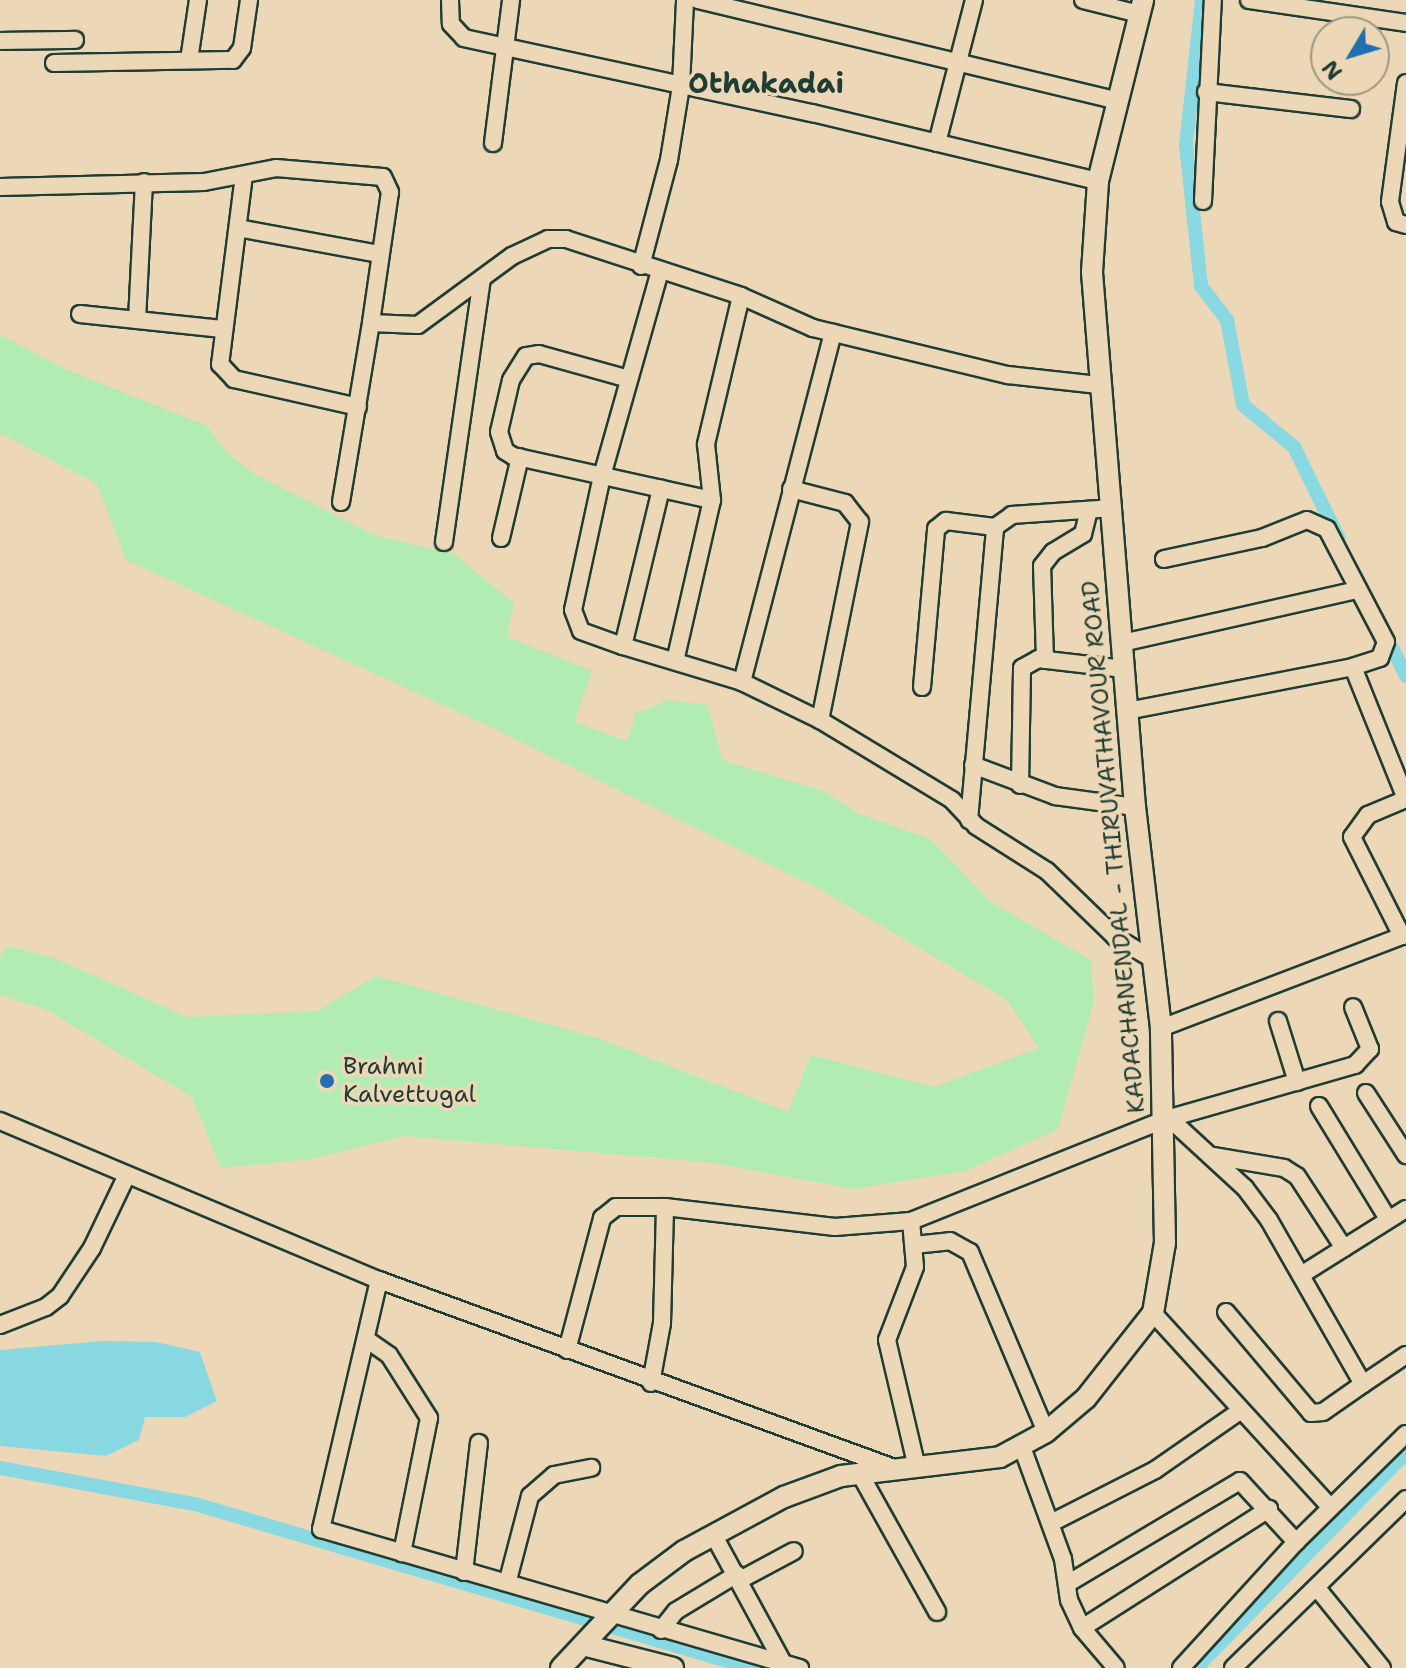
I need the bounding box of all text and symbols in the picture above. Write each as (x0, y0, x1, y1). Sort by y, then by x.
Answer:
north arrow (1310, 16, 1390, 96)
text: N (1315, 54, 1349, 86)
district label: Othakadai (688, 66, 844, 100)
street label: KADACHANENDAL - THIRUVATHAVOUR ROAD (1076, 580, 1152, 1114)
place label: Brahmi Kalvettugal (343, 1053, 476, 1109)
marker: Brahmi Kalvettugal (318, 1072, 336, 1090)

